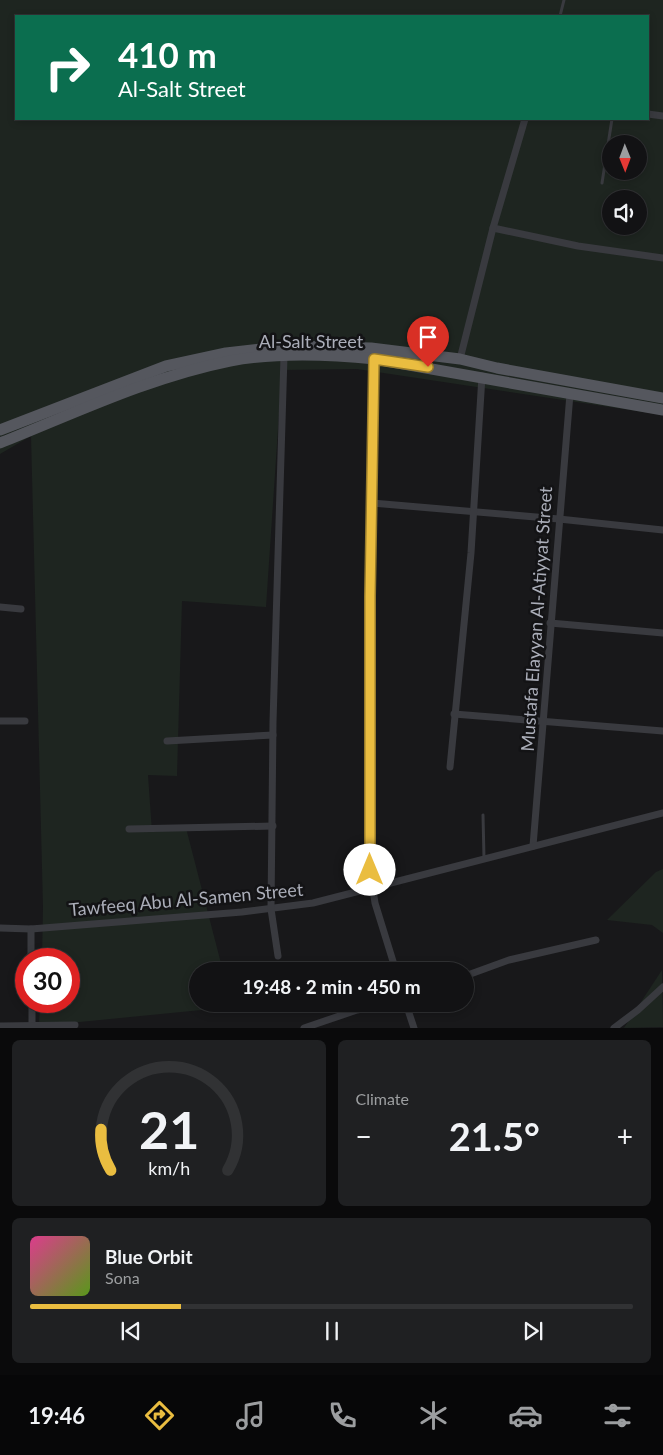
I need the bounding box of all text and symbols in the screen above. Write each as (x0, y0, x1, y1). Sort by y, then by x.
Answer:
text: 410 m (118, 33, 217, 75)
icon: right (35, 35, 100, 100)
text: Al-Salt Street (118, 75, 246, 102)
north arrow (602, 135, 648, 180)
map controls (602, 135, 647, 235)
button: sound (602, 190, 647, 235)
pin (407, 316, 449, 367)
icon: arrive (414, 323, 442, 351)
street label: Al-Salt Street (259, 330, 364, 352)
street label: Mustafa Elayyan Al-Atiyyat Street (516, 485, 556, 752)
position arrow (343, 843, 395, 895)
street label: Tawfeeq Abu Al-Samen Street (68, 878, 305, 920)
speed limit sign: 30 (15, 948, 80, 1013)
text: 19:48 · 2 min · 450 m (242, 975, 421, 998)
text: Climate (356, 1089, 409, 1108)
text: 21 (139, 1098, 199, 1160)
text: 21.5° (449, 1113, 540, 1159)
text: − (356, 1119, 372, 1153)
text: + (617, 1119, 633, 1153)
text: km/h (148, 1157, 190, 1179)
text: Blue Orbit (105, 1245, 193, 1268)
text: Sona (105, 1268, 140, 1287)
icon: previous (117, 1317, 145, 1345)
icon: pause (318, 1317, 346, 1345)
icon: next (519, 1317, 547, 1345)
icon: directions (142, 1398, 177, 1433)
icon: music (233, 1398, 268, 1433)
icon: phone (325, 1398, 360, 1433)
icon: climate (416, 1398, 451, 1433)
icon: car (508, 1398, 543, 1433)
icon: filters (600, 1398, 635, 1433)
text: 19:46 (28, 1402, 85, 1429)

